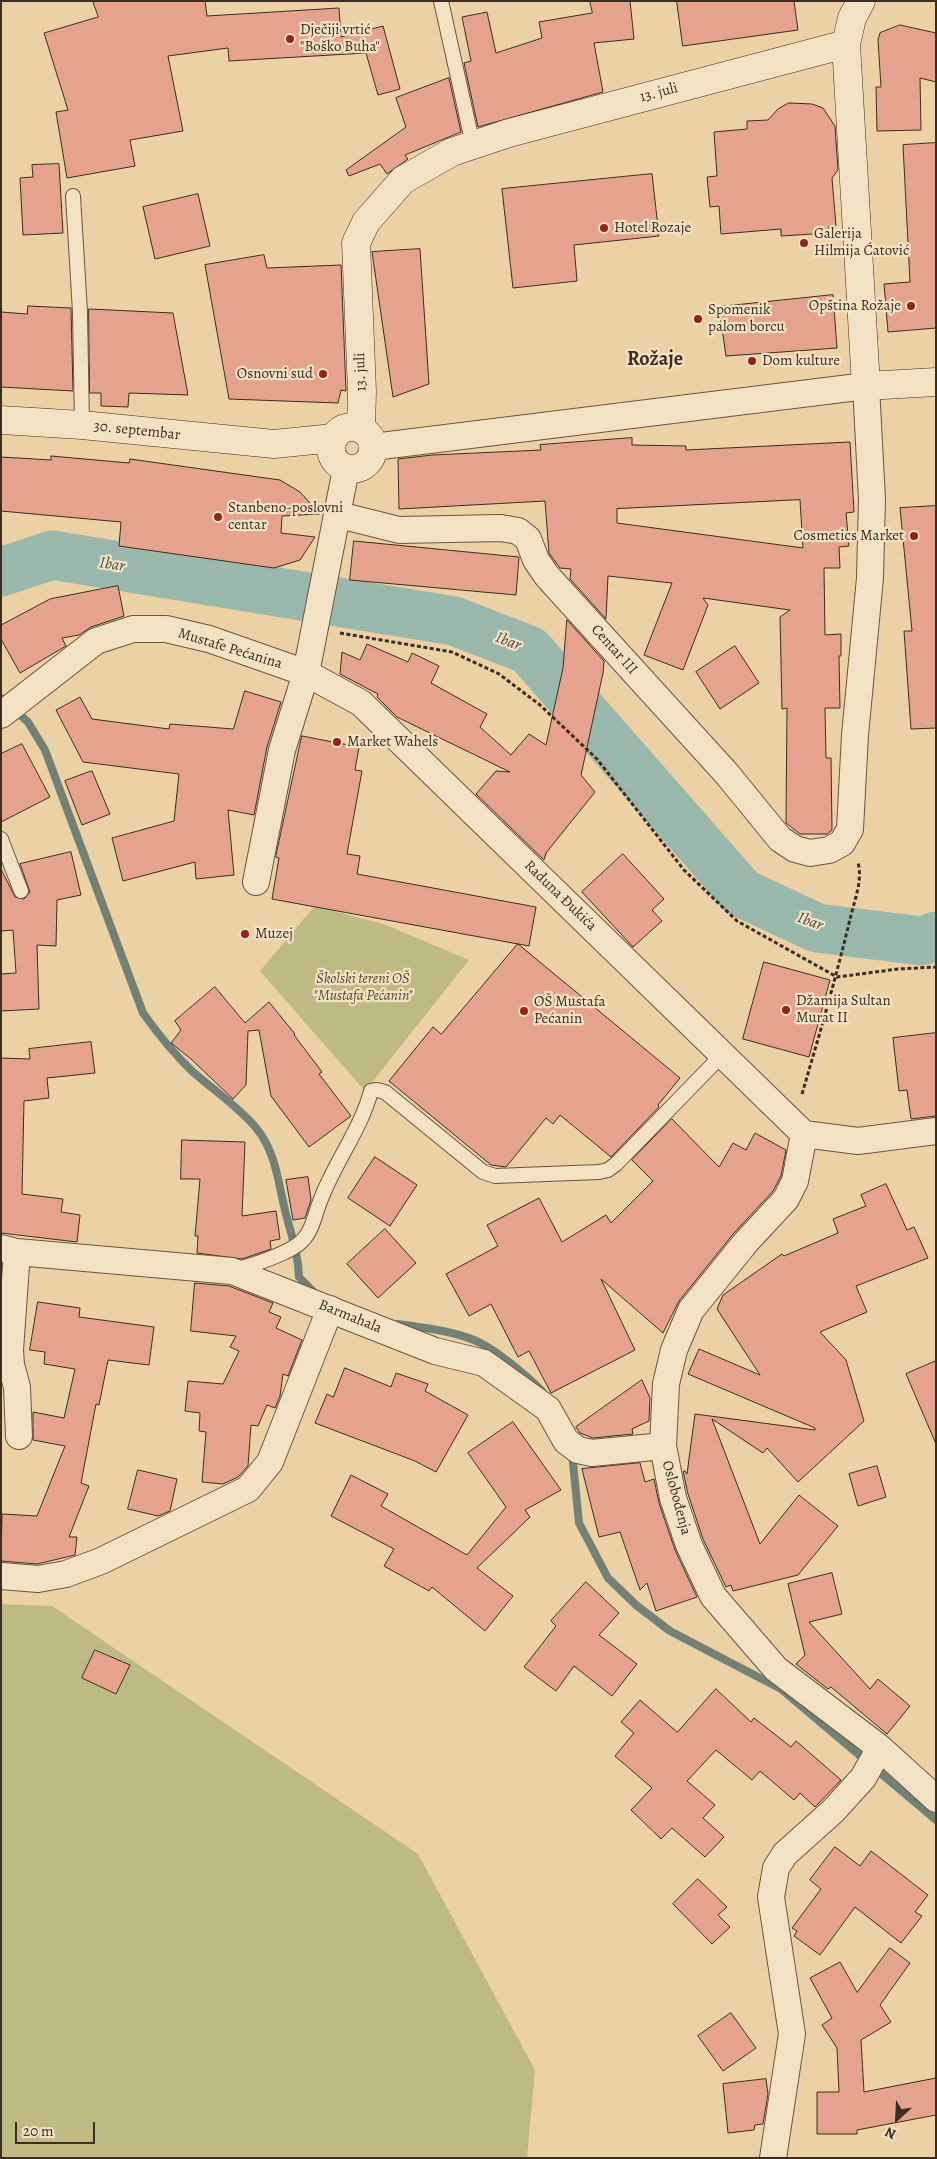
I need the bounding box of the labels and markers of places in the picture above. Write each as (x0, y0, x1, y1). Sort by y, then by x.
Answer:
place label: Dječiji vrtić "Boško Buha" (300, 21, 380, 56)
marker: Dječiji vrtić "Boško Buha" (284, 33, 296, 45)
place label: Hotel Rozaje (614, 219, 691, 237)
marker: Hotel Rozaje (598, 222, 610, 234)
place label: Galerija Hilmija Ćatović (814, 225, 909, 260)
marker: Galerija Hilmija Ćatović (798, 237, 810, 249)
place label: Opština Rožaje (809, 297, 901, 315)
marker: Opština Rožaje (905, 300, 917, 312)
place label: Spomenik palom borcu (708, 301, 785, 336)
marker: Spomenik palom borcu (692, 313, 704, 325)
place label: Dom kulture (762, 352, 840, 370)
marker: Dom kulture (746, 355, 758, 367)
place label: Osnovni sud (237, 365, 313, 383)
marker: Osnovni sud (317, 368, 329, 380)
place label: Stanbeno-poslovni centar (228, 499, 343, 534)
marker: Stanbeno-poslovni centar (212, 511, 224, 523)
place label: Cosmetics Market (794, 527, 904, 545)
marker: Cosmetics Market (908, 530, 920, 542)
place label: Market Wahels (347, 733, 438, 751)
marker: Market Wahels (331, 736, 343, 748)
place label: Muzej (255, 925, 293, 943)
marker: Muzej (239, 928, 251, 940)
place label: Džamija Sultan Murat II (796, 992, 891, 1027)
place label: OŠ Mustafa Pećanin (534, 993, 606, 1028)
marker: Džamija Sultan Murat II (780, 1004, 792, 1016)
marker: OŠ Mustafa Pećanin (518, 1005, 530, 1017)

